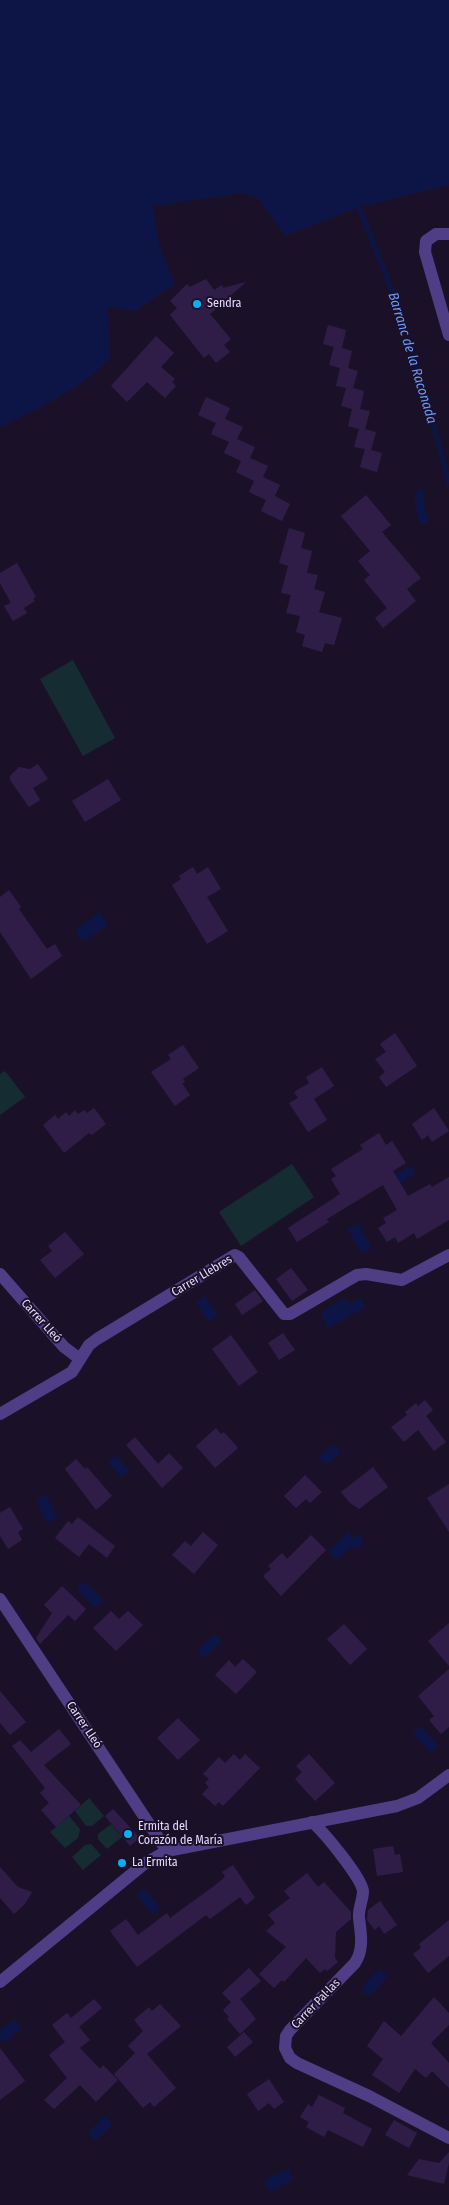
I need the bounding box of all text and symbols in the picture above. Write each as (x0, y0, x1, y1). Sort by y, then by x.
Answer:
water label: Barranc de la Raconada (384, 290, 440, 426)
place label: Sendra (207, 297, 241, 311)
marker: Sendra (191, 298, 203, 310)
street label: Carrer Llebres (169, 1252, 235, 1300)
street label: Carrer Lleó (18, 1296, 64, 1346)
street label: Carrer Lleó (63, 1699, 105, 1751)
place label: Ermita del Corazón de María (138, 1820, 223, 1848)
marker: Ermita del Corazón de María (122, 1828, 134, 1840)
place label: La Ermita (132, 1856, 178, 1870)
marker: La Ermita (116, 1857, 128, 1869)
street label: Carrer Pal·las (289, 1976, 343, 2032)

